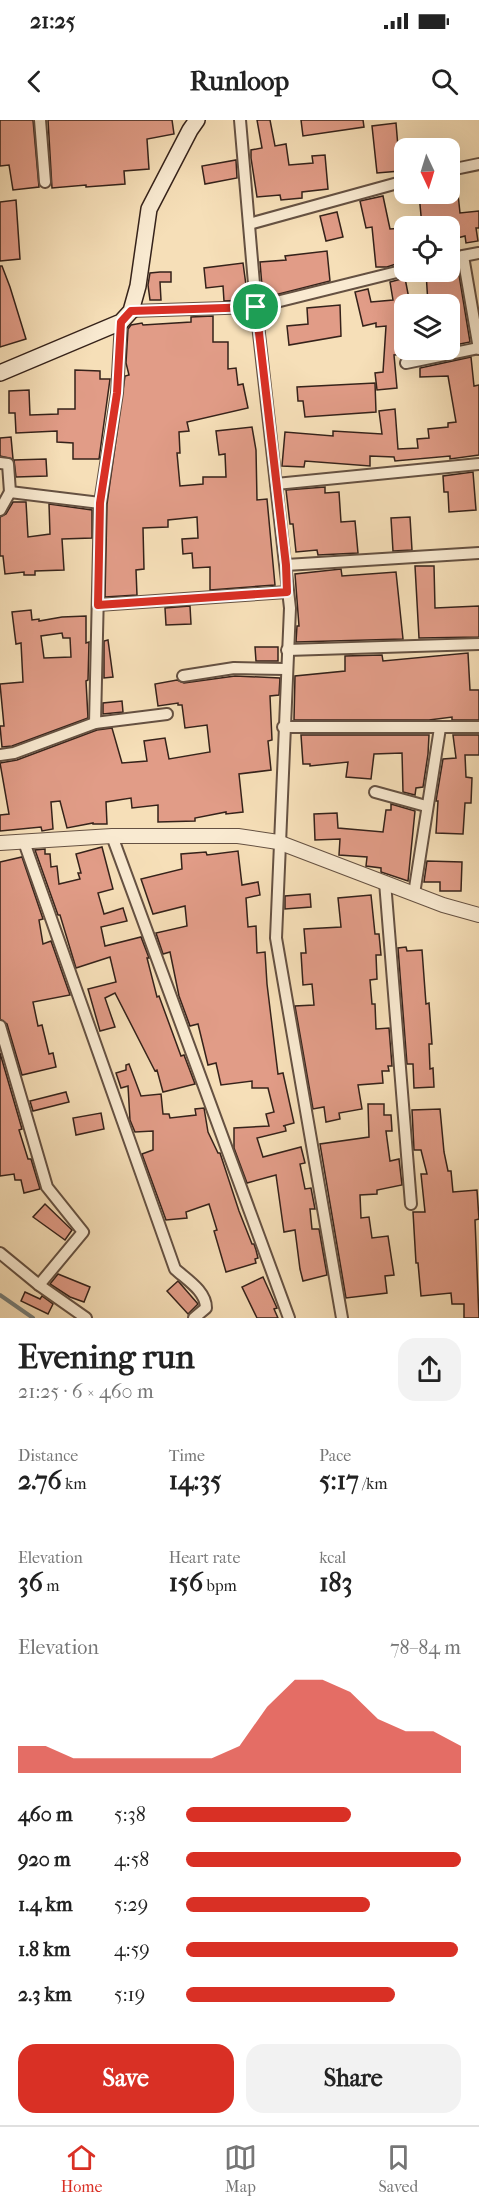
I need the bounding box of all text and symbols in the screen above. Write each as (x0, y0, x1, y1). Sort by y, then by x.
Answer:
text: 21:25 (30, 8, 75, 34)
icon: back (18, 65, 51, 98)
text: Runloop (190, 65, 289, 97)
icon: search (428, 65, 461, 98)
north arrow (394, 138, 460, 204)
map controls (394, 138, 460, 360)
button: locate (394, 216, 460, 282)
pin (230, 281, 281, 332)
icon: arrive (239, 290, 272, 323)
button: layers (394, 294, 460, 360)
text: Evening run (18, 1338, 195, 1377)
button: share (398, 1338, 461, 1401)
text: 21:25 · 6 × 460 m (18, 1380, 154, 1403)
text: Distance (18, 1446, 78, 1465)
text: Time (169, 1446, 205, 1465)
text: Pace (319, 1446, 351, 1465)
text: 2.76 (18, 1465, 62, 1496)
text: 14:35 (169, 1465, 221, 1496)
text: 5:17 (319, 1465, 359, 1496)
text: km (62, 1474, 87, 1493)
text: /km (359, 1474, 388, 1493)
text: Elevation (18, 1548, 83, 1567)
text: Heart rate (169, 1548, 240, 1567)
text: kcal (319, 1548, 346, 1567)
text: 36 (18, 1567, 43, 1598)
text: 156 (169, 1567, 203, 1598)
text: 183 (319, 1567, 352, 1598)
text: m (43, 1576, 59, 1595)
text: bpm (203, 1576, 237, 1595)
text: Elevation (18, 1636, 99, 1659)
text: 78–84 m (390, 1636, 461, 1659)
text: 460 m (18, 1803, 73, 1826)
text: 5:38 (114, 1803, 146, 1826)
text: 920 m (18, 1848, 71, 1871)
text: 4:58 (114, 1848, 149, 1871)
text: 1.4 km (18, 1893, 73, 1916)
text: 5:29 (114, 1893, 148, 1916)
text: 1.8 km (18, 1938, 70, 1961)
text: 4:59 (114, 1938, 150, 1961)
text: 2.3 km (18, 1983, 72, 2006)
text: 5:19 (114, 1983, 145, 2006)
button: Save (18, 2044, 234, 2113)
button: Share (246, 2044, 461, 2113)
tab: Home (61, 2141, 102, 2196)
tab: Map (224, 2141, 257, 2196)
tab: Saved (379, 2141, 418, 2196)

